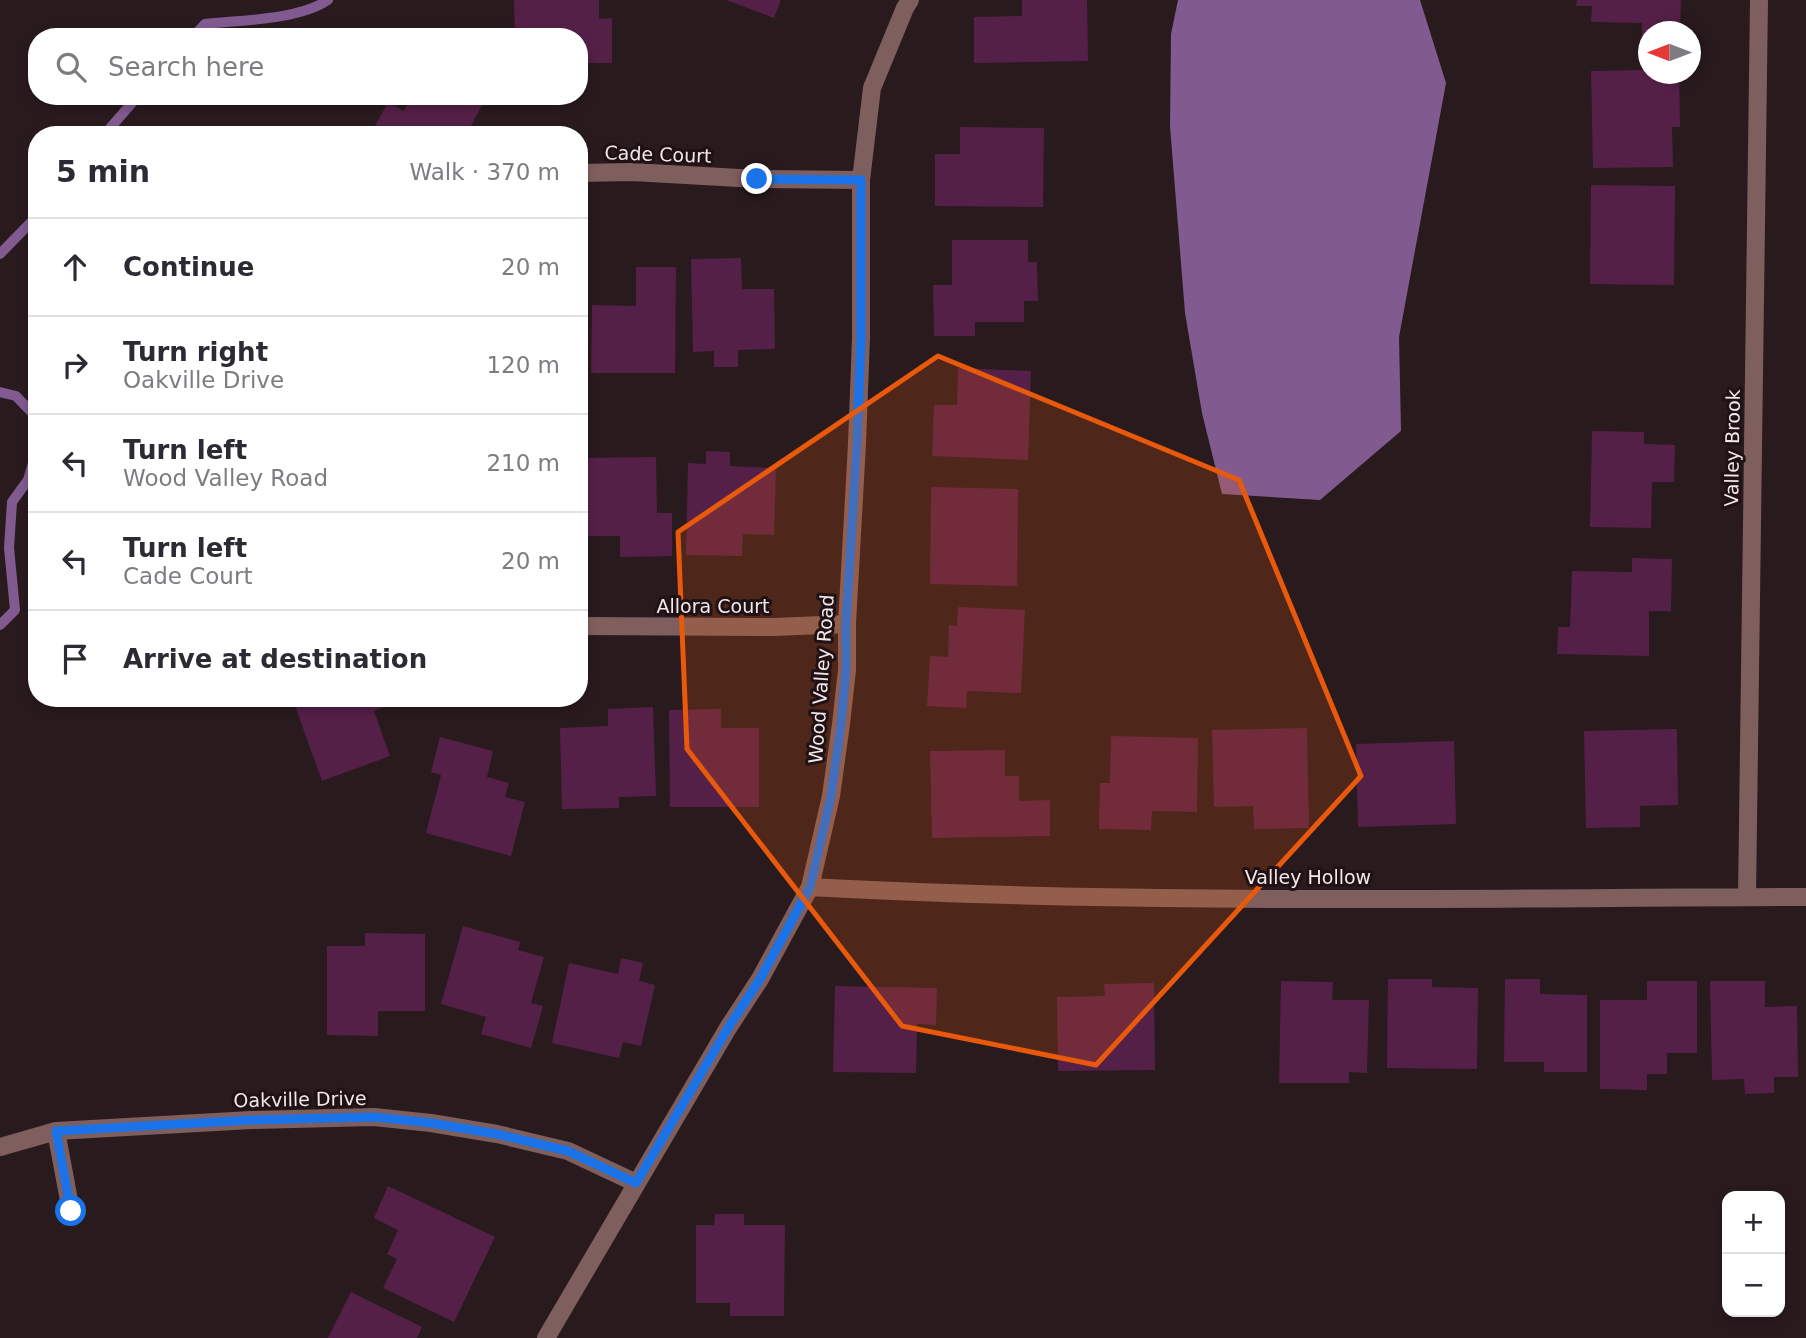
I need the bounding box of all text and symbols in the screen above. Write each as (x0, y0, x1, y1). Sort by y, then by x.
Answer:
north arrow (1638, 21, 1701, 84)
search box (28, 28, 588, 105)
icon: search (52, 48, 90, 86)
text: Search here (108, 52, 264, 82)
street label: Cade Court (604, 141, 712, 167)
text: 5 min (56, 154, 150, 189)
text: Walk · 370 m (409, 159, 560, 185)
route end (741, 163, 772, 194)
icon: ahead (56, 248, 94, 286)
text: Continue (123, 252, 254, 282)
text: 20 m (501, 254, 560, 280)
text: Turn right (123, 337, 268, 367)
icon: right (56, 346, 94, 384)
text: 120 m (486, 352, 560, 378)
text: Oakville Drive (123, 367, 284, 393)
street label: Valley Brook (1720, 389, 1744, 507)
text: Turn left (123, 435, 247, 465)
icon: left (56, 444, 94, 482)
text: 210 m (486, 450, 560, 476)
text: Wood Valley Road (123, 465, 328, 491)
text: Turn left (123, 533, 247, 563)
icon: left (56, 542, 94, 580)
text: 20 m (501, 548, 560, 574)
text: Cade Court (123, 563, 252, 589)
street label: Wood Valley Road (804, 594, 838, 764)
street label: Allora Court (657, 595, 769, 617)
icon: arrive (56, 640, 94, 678)
text: Arrive at destination (123, 644, 427, 674)
street label: Valley Hollow (1245, 866, 1371, 888)
street label: Oakville Drive (233, 1087, 367, 1111)
map controls (1722, 1191, 1785, 1317)
button: + (1722, 1191, 1785, 1254)
route start (55, 1195, 86, 1226)
button: − (1722, 1254, 1785, 1317)

